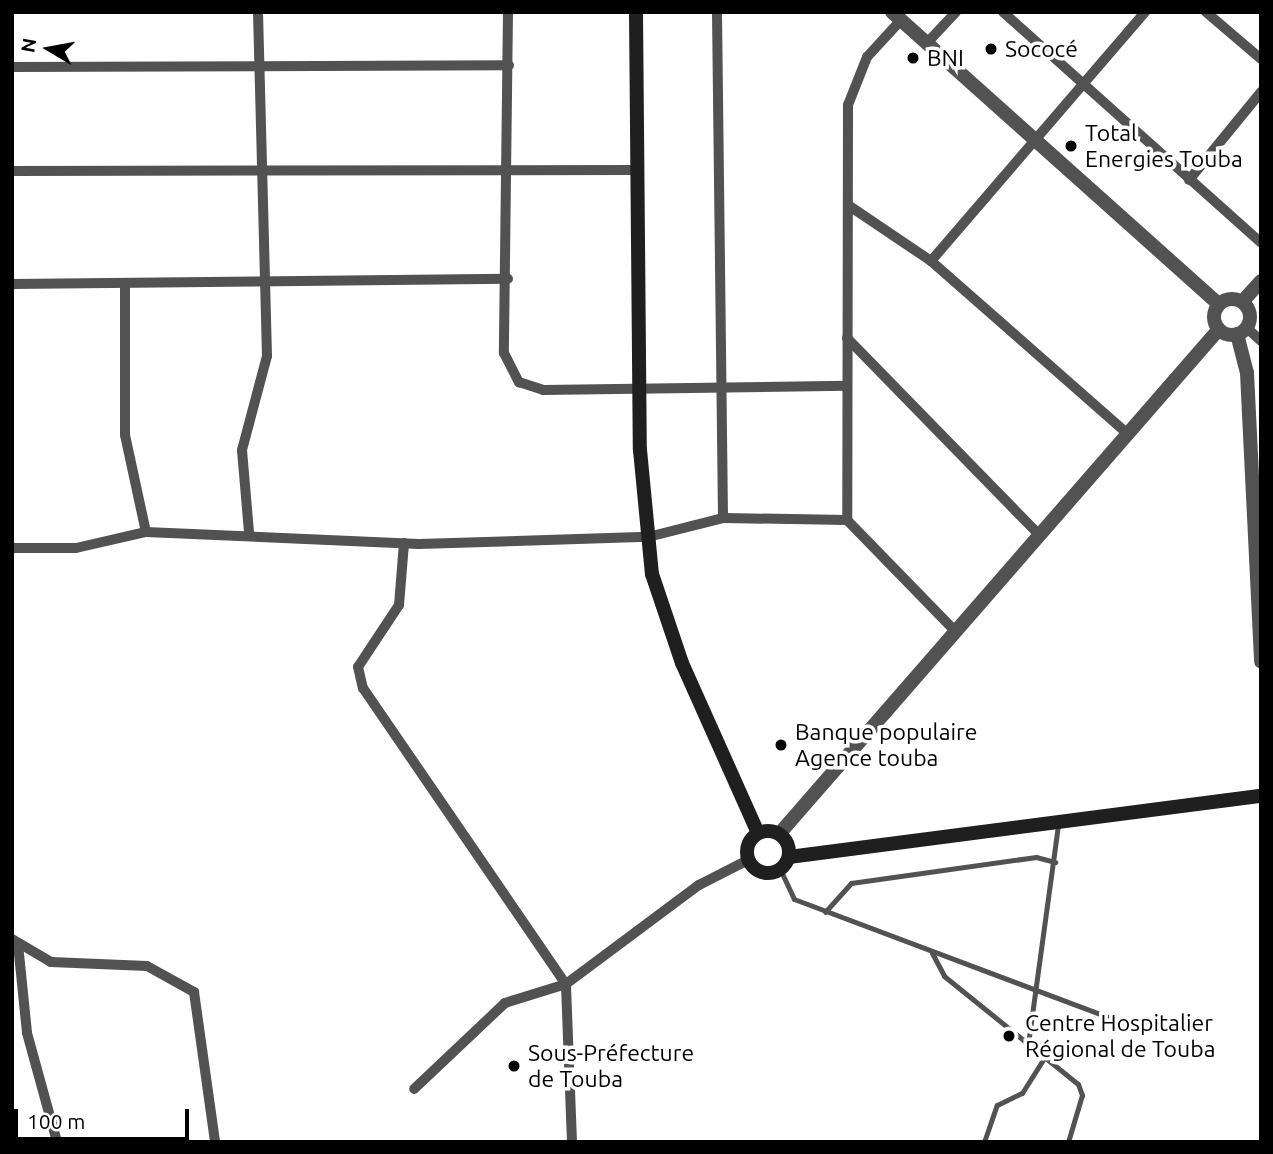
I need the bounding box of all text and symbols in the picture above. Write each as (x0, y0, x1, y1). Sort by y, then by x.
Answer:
north arrow (14, 14, 84, 84)
place label: Sococé (1005, 35, 1078, 63)
text: N (16, 36, 40, 54)
marker: Sococé (983, 41, 999, 57)
place label: BNI (927, 44, 964, 72)
marker: BNI (905, 50, 921, 66)
place label: Total Energies Touba (1085, 119, 1243, 173)
marker: Total Energies Touba (1063, 138, 1079, 154)
place label: Banque populaire Agence touba (795, 718, 977, 772)
marker: Banque populaire Agence touba (773, 737, 789, 753)
place label: Centre Hospitalier Régional de Touba (1025, 1009, 1215, 1063)
marker: Centre Hospitalier Régional de Touba (999, 1026, 1019, 1046)
place label: Sous-Préfecture de Touba (528, 1039, 694, 1093)
marker: Sous-Préfecture de Touba (506, 1058, 522, 1074)
scale bar (18, 1094, 192, 1138)
text: 100 m (27, 1109, 85, 1133)

